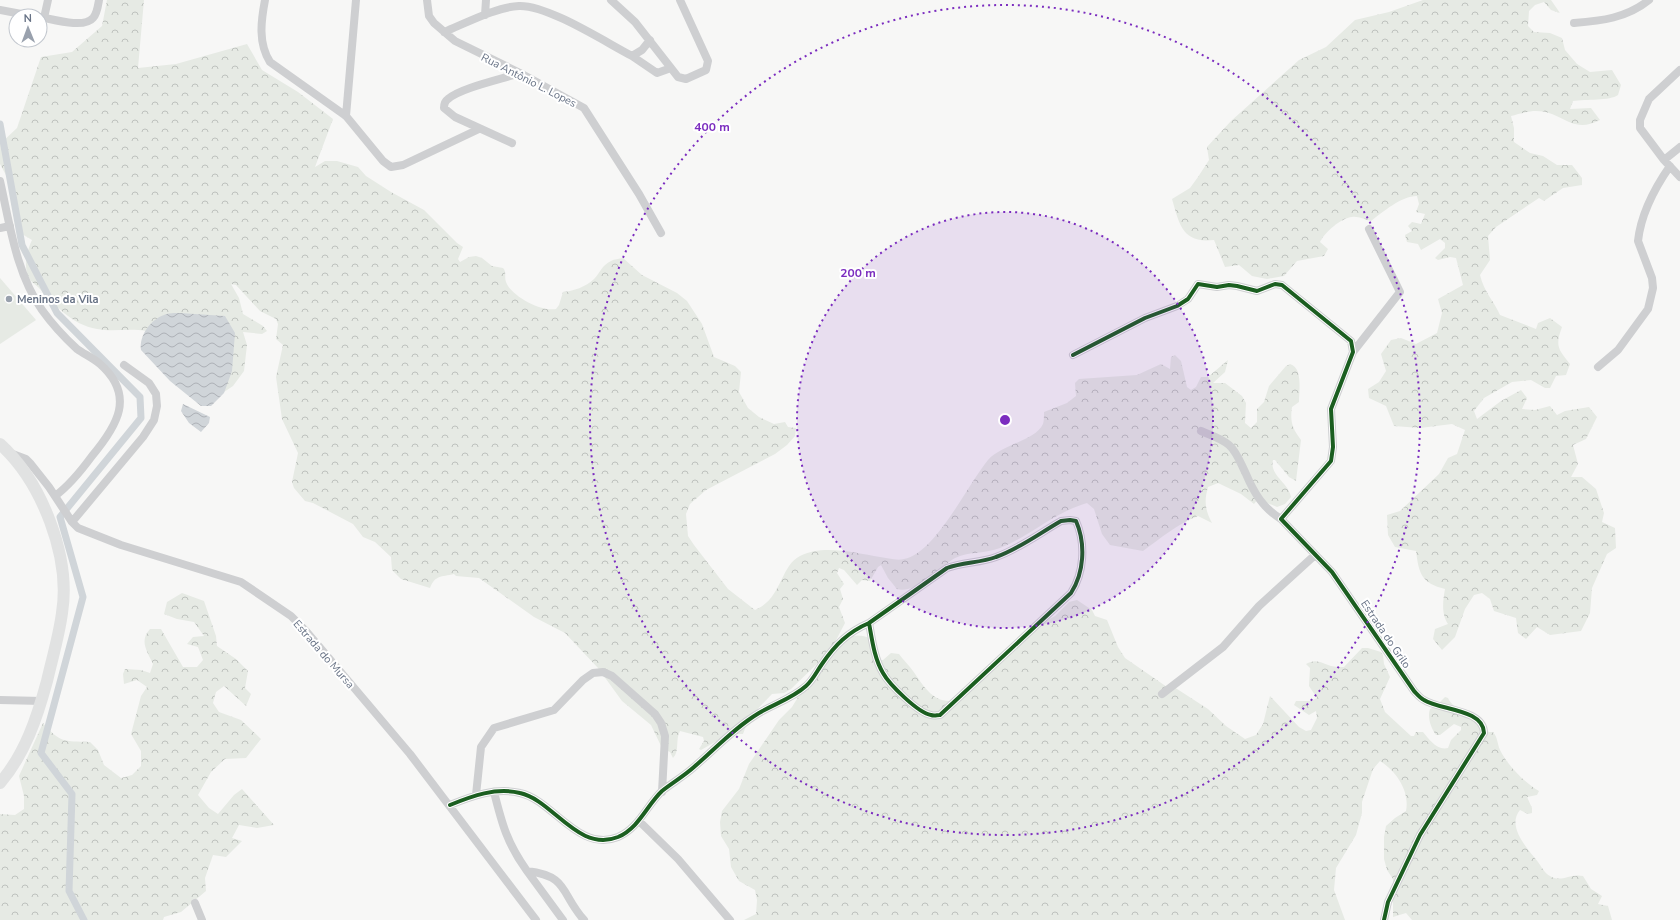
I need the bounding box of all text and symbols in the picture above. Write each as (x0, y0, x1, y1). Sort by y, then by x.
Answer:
north arrow (8, 8, 48, 48)
text: N (24, 11, 32, 26)
street label: Rua Antônio L. Lopes (479, 50, 579, 111)
text: 400 m (694, 119, 730, 135)
text: 200 m (840, 265, 876, 281)
place label: Meninos da Vila (17, 292, 99, 307)
marker: Meninos da Vila (4, 294, 14, 304)
centre of rings (998, 413, 1012, 427)
street label: Estrada do Grilo (1357, 597, 1414, 671)
street label: Estrada do Mursa (290, 617, 358, 692)

